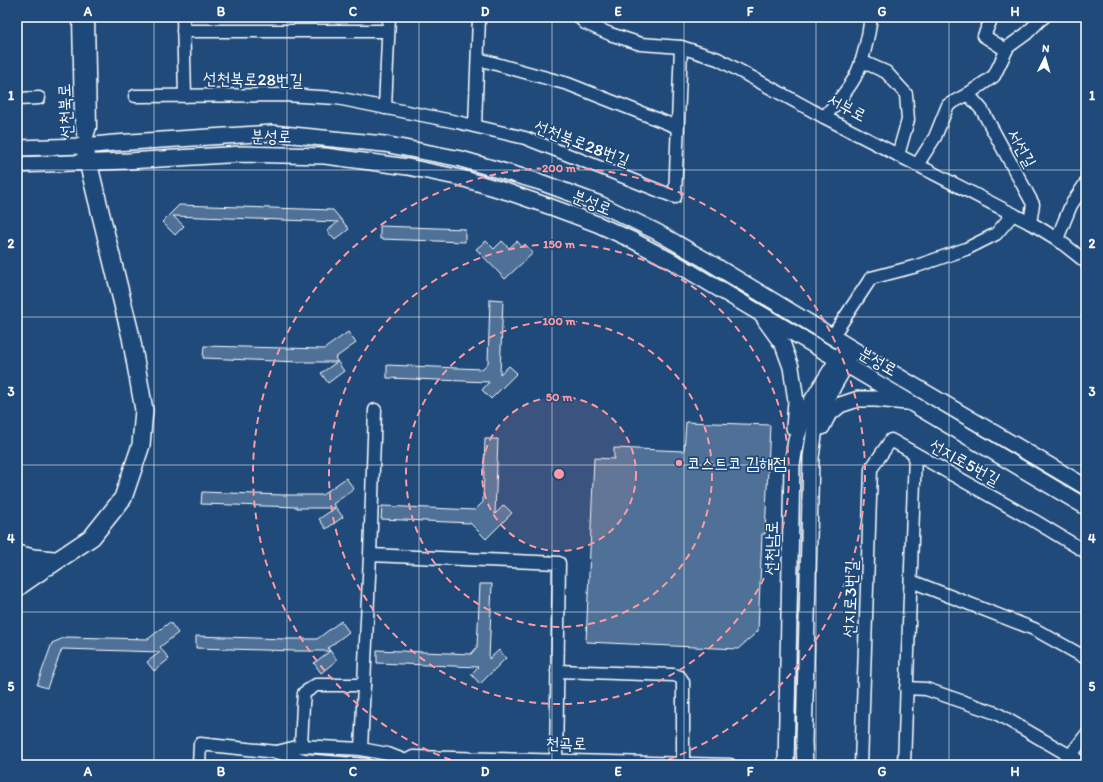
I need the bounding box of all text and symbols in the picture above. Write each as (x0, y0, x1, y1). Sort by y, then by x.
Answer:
text: A (83, 4, 93, 19)
text: B (217, 4, 226, 19)
text: C (349, 4, 358, 19)
text: D (481, 4, 490, 19)
text: E (614, 4, 622, 19)
text: F (747, 4, 754, 19)
text: G (878, 4, 887, 19)
text: H (1011, 4, 1020, 19)
north arrow (1025, 38, 1065, 78)
text: N (1042, 42, 1050, 55)
street label: 선천북로28번길 (203, 68, 304, 90)
street label: 선천북로 (54, 83, 76, 139)
text: 1 (8, 88, 14, 103)
text: 1 (1089, 88, 1095, 103)
street label: 서부로 (824, 89, 870, 125)
street label: 선천북로28번길 (532, 116, 633, 170)
street label: 서선길 (1003, 125, 1041, 171)
street label: 분성로 (250, 126, 292, 146)
text: 200 m (542, 161, 577, 175)
street label: 분성로 (569, 185, 615, 219)
text: 2 (8, 236, 15, 251)
text: 2 (1089, 236, 1096, 251)
text: 150 m (543, 237, 576, 251)
text: 100 m (542, 314, 576, 328)
street label: 분성로 (855, 342, 901, 380)
text: 3 (7, 384, 15, 399)
text: 3 (1088, 384, 1096, 399)
text: 50 m (546, 390, 573, 404)
street label: 선지로5번길 (926, 435, 1004, 490)
place label: 코스트코 김해점 (687, 453, 787, 473)
marker: 코스트코 김해점 (674, 458, 684, 468)
centre of rings (552, 467, 566, 481)
street label: 선천남로 (761, 520, 781, 576)
text: 4 (7, 531, 15, 546)
text: 4 (1088, 531, 1096, 546)
street label: 선지로3번길 (839, 560, 861, 638)
text: 5 (8, 679, 15, 694)
text: 5 (1089, 679, 1096, 694)
street label: 천곡로 (545, 733, 587, 753)
text: A (83, 764, 93, 779)
text: B (217, 764, 226, 779)
text: C (349, 764, 358, 779)
text: D (481, 764, 490, 779)
text: E (614, 764, 622, 779)
text: F (747, 764, 754, 779)
text: G (878, 764, 887, 779)
text: H (1011, 764, 1020, 779)

